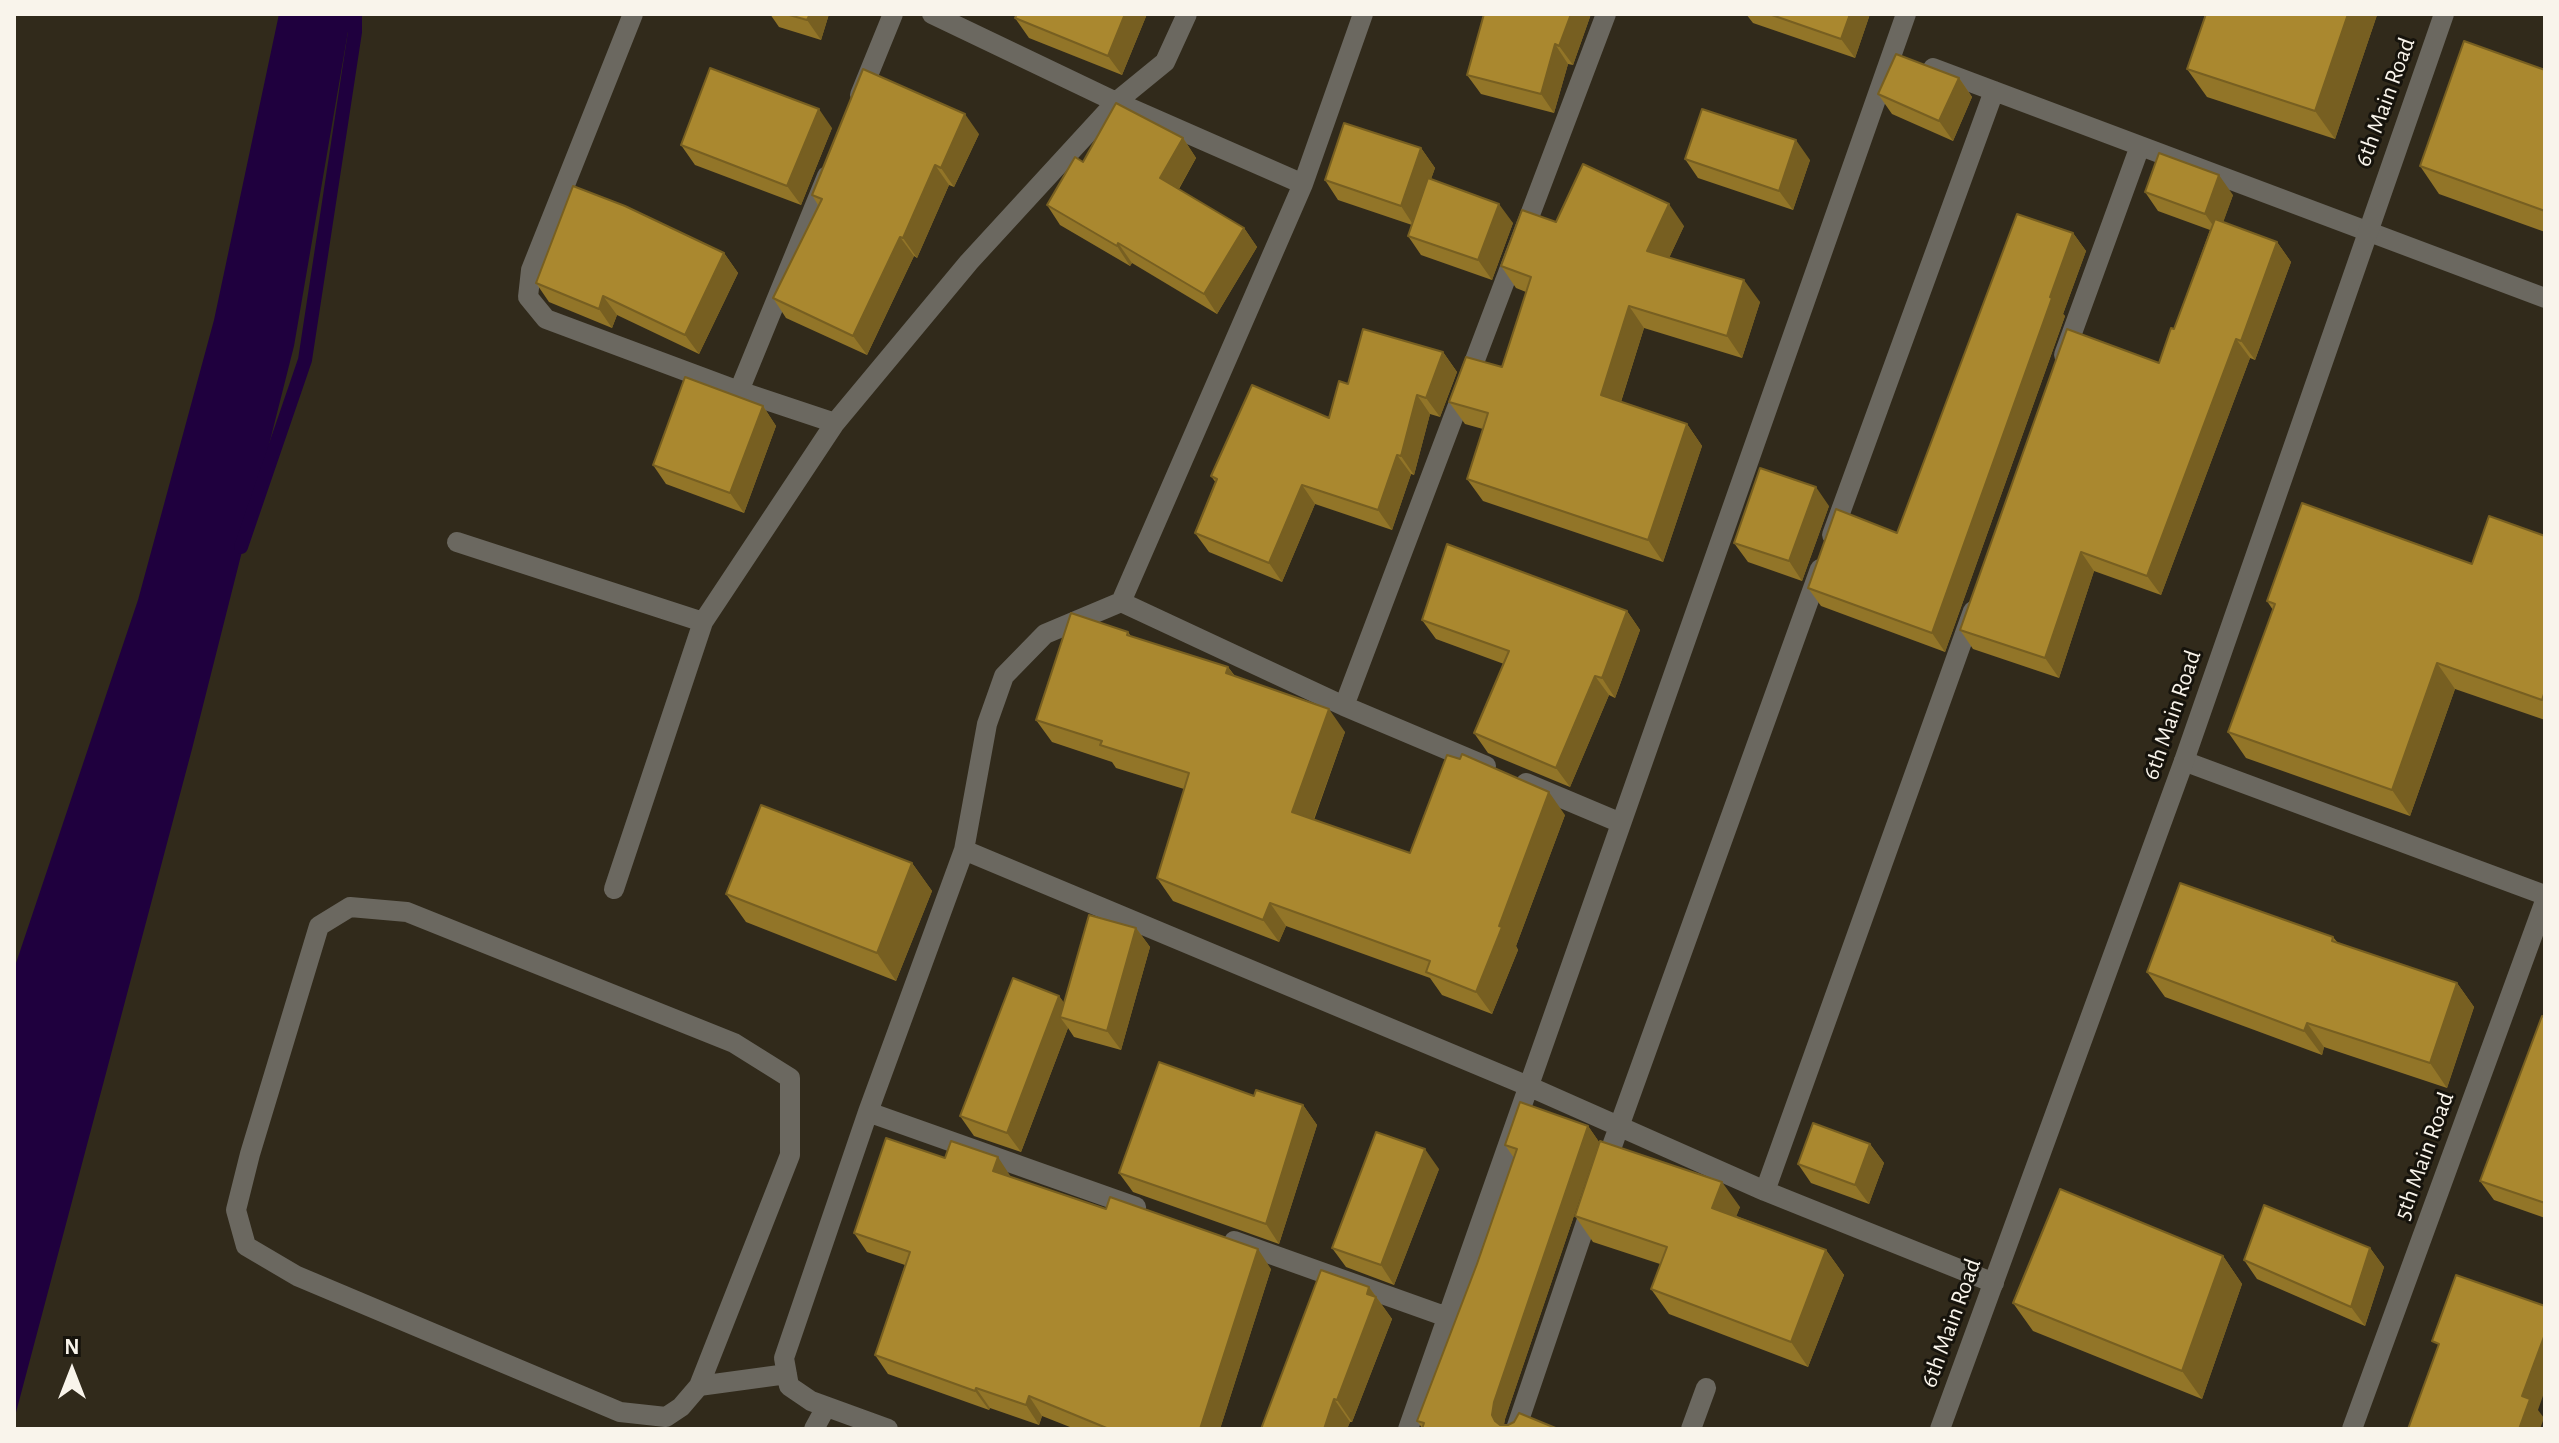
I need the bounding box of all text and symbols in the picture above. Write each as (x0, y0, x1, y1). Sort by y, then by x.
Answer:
street label: 6th Main Road (2348, 34, 2422, 170)
street label: 6th Main Road (2136, 646, 2208, 784)
street label: 5th Main Road (2388, 1088, 2460, 1224)
street label: 6th Main Road (1914, 1255, 1988, 1391)
north arrow (32, 1331, 112, 1411)
text: N (64, 1336, 80, 1358)

